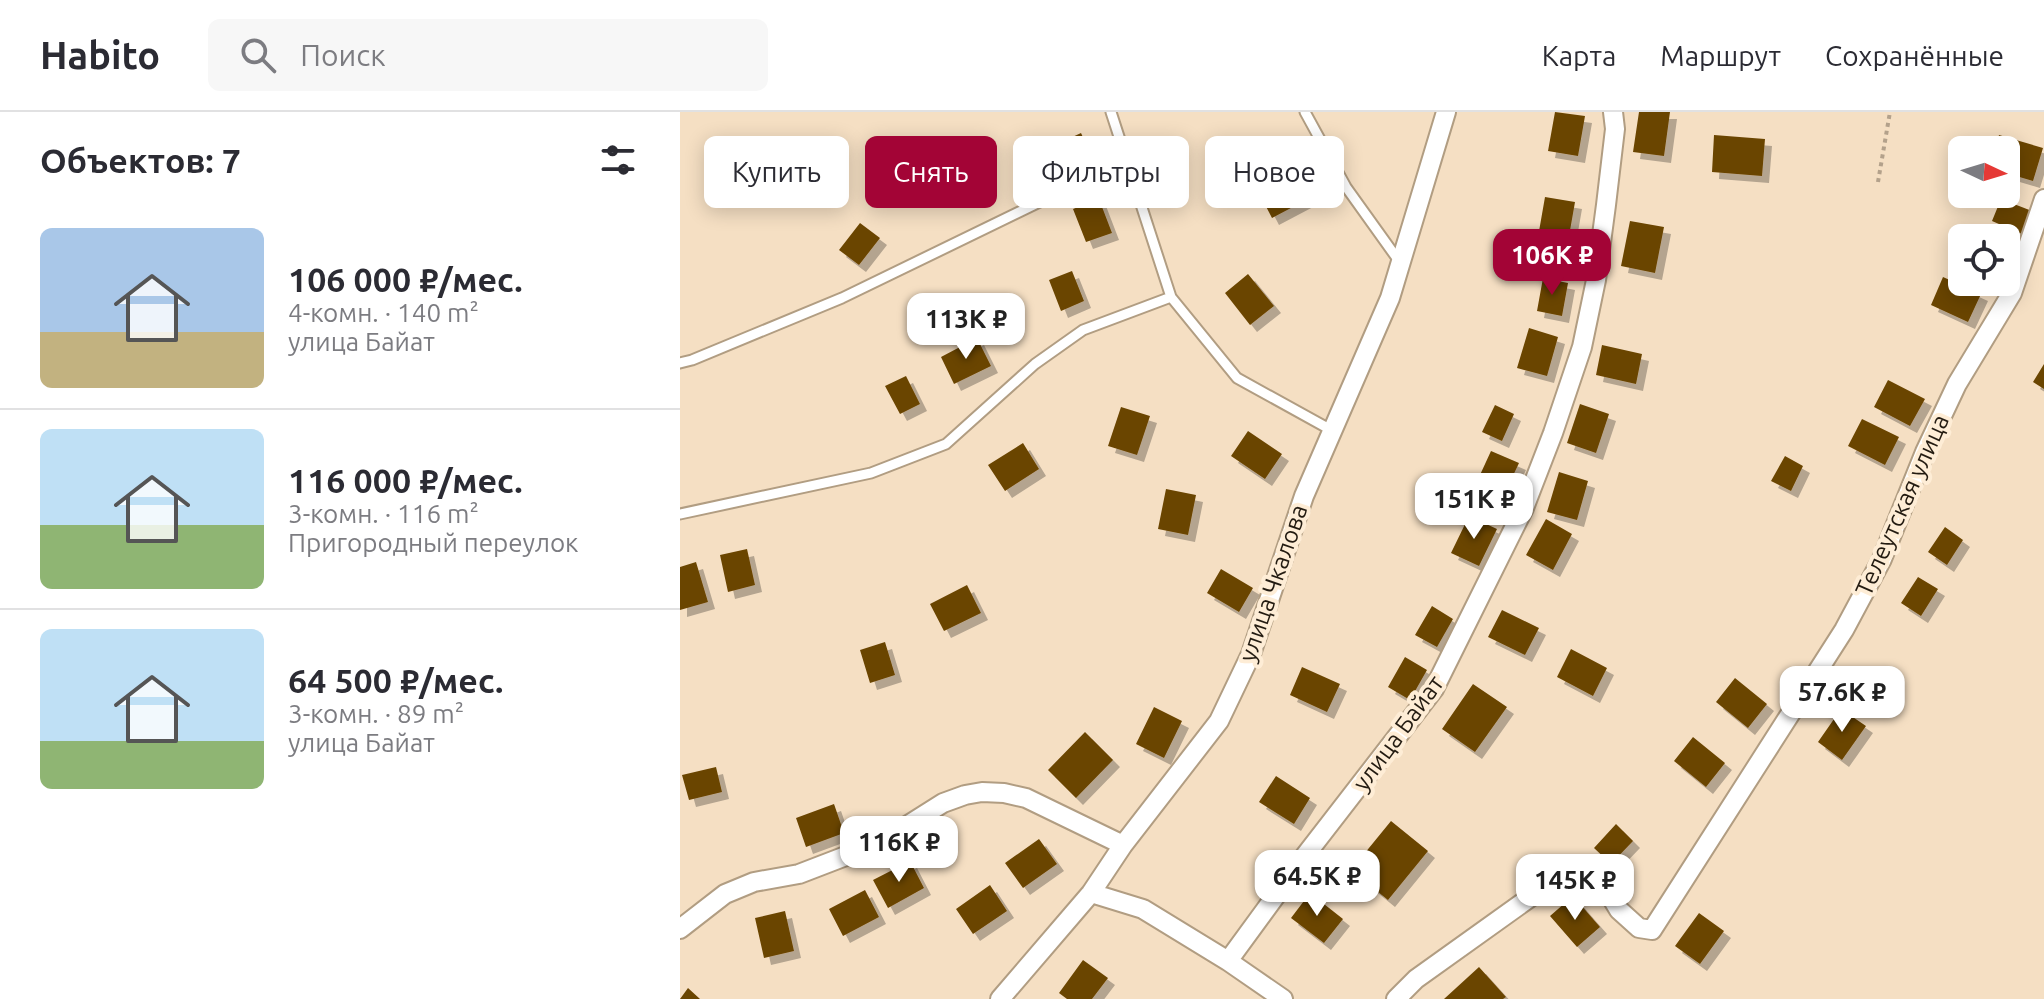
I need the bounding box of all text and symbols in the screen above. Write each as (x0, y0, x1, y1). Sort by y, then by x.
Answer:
search box (208, 19, 768, 91)
icon: search (236, 33, 280, 77)
text: Habito (40, 34, 160, 76)
text: Поиск (300, 38, 386, 72)
text: Карта (1542, 40, 1616, 71)
text: Маршрут (1660, 40, 1781, 71)
text: Сохранённые (1825, 40, 2004, 71)
chip: Купить (704, 136, 849, 208)
chip: Снять (865, 136, 997, 208)
chip: Фильтры (1013, 136, 1189, 208)
chip: Новое (1205, 136, 1344, 208)
north arrow (1948, 136, 2020, 208)
map controls (1948, 136, 2020, 296)
icon: filters (596, 138, 640, 182)
text: Объектов: 7 (40, 141, 241, 179)
button: locate (1948, 224, 2020, 296)
pin: 106K ₽ (1487, 229, 1617, 297)
text: 106K ₽ (1511, 240, 1593, 269)
icon: home (104, 260, 200, 356)
text: 106 000 ₽/мес. (288, 260, 523, 298)
pin: 113K ₽ (901, 293, 1031, 361)
text: 4-комн. · 140 m² (288, 298, 479, 327)
text: 113K ₽ (925, 304, 1007, 333)
text: улица Байат (288, 327, 435, 356)
street label: Телеутская улица (1850, 410, 1954, 600)
icon: home (104, 461, 200, 557)
text: 116 000 ₽/мес. (288, 461, 523, 499)
pin: 151K ₽ (1409, 473, 1539, 541)
text: 151K ₽ (1433, 484, 1515, 513)
text: 3-комн. · 116 m² (288, 499, 479, 528)
street label: улица Чкалова (1233, 501, 1313, 665)
text: Пригородный переулок (288, 528, 579, 557)
icon: home (104, 661, 200, 757)
text: 64 500 ₽/мес. (288, 661, 503, 699)
pin: 57.6K ₽ (1768, 666, 1916, 734)
street label: улица Байат (1347, 670, 1449, 796)
text: 57.6K ₽ (1798, 677, 1886, 706)
text: 3-комн. · 89 m² (288, 699, 464, 728)
text: улица Байат (288, 728, 435, 757)
pin: 116K ₽ (834, 816, 964, 884)
text: 116K ₽ (858, 827, 940, 856)
pin: 64.5K ₽ (1243, 850, 1391, 918)
pin: 145K ₽ (1510, 854, 1640, 922)
text: 64.5K ₽ (1273, 861, 1361, 890)
text: 145K ₽ (1534, 865, 1616, 894)

